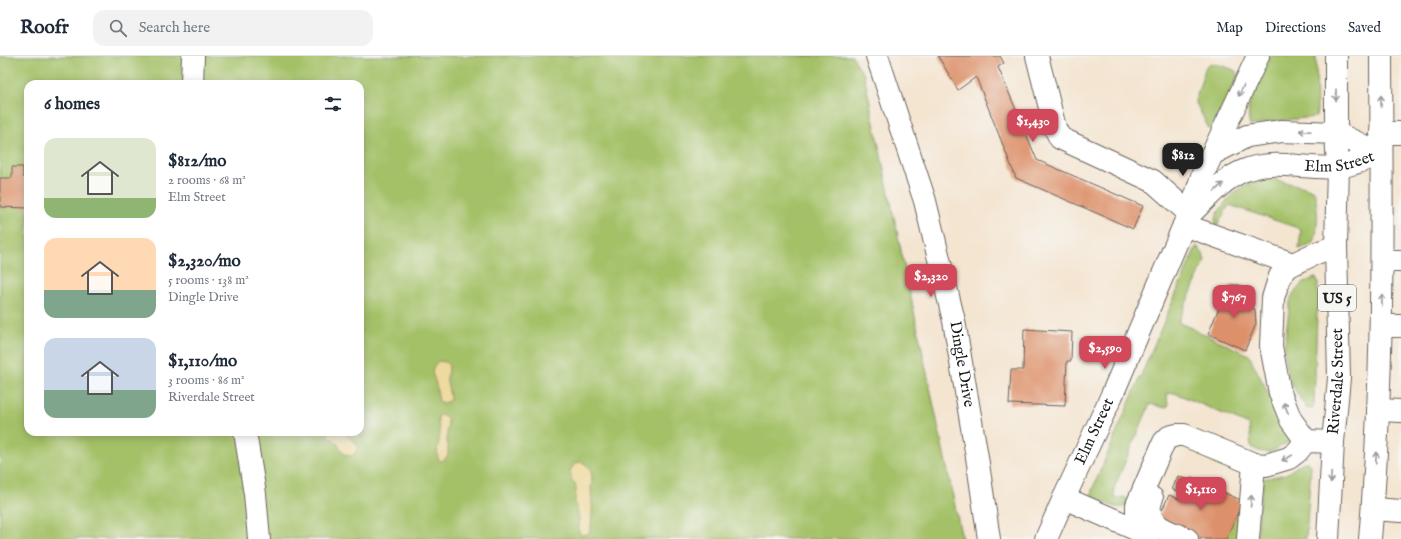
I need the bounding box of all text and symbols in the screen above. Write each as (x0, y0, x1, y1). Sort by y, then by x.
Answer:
search box (93, 10, 373, 46)
text: Roofr (20, 16, 69, 40)
icon: search (107, 17, 129, 39)
text: Search here (139, 18, 210, 37)
text: Map (1216, 19, 1243, 37)
text: Directions (1265, 19, 1326, 37)
text: Saved (1348, 19, 1381, 37)
one-way arrow (1237, 85, 1244, 97)
one-way arrow (1332, 88, 1340, 101)
icon: filters (322, 93, 344, 115)
text: 6 homes (44, 94, 100, 115)
one-way arrow (1377, 95, 1385, 108)
pin: $1,430 (1000, 109, 1066, 143)
text: $1,430 (1016, 113, 1050, 130)
one-way arrow (1299, 128, 1312, 135)
pin: $812 (1159, 143, 1207, 177)
text: $812 (1171, 147, 1195, 164)
street label: Elm Street (1304, 147, 1378, 178)
text: $812/mo (168, 151, 226, 172)
icon: home (76, 154, 124, 202)
text: 2 rooms · 68 m² (168, 172, 246, 189)
one-way arrow (1214, 182, 1224, 192)
text: Elm Street (168, 189, 226, 206)
text: $2,320/mo (168, 251, 241, 272)
icon: home (76, 254, 124, 302)
pin: $2,320 (898, 264, 964, 298)
text: $2,320 (914, 268, 948, 285)
text: 5 rooms · 138 m² (168, 272, 249, 289)
pin: $767 (1210, 285, 1258, 319)
road number: US 5 (1318, 285, 1356, 311)
text: Dingle Drive (168, 289, 238, 306)
text: $767 (1222, 289, 1246, 306)
one-way arrow (1378, 294, 1386, 307)
street label: Dingle Drive (944, 320, 978, 409)
street label: Riverdale Street (1324, 327, 1349, 436)
pin: $2,590 (1072, 336, 1138, 370)
text: $2,590 (1088, 340, 1122, 357)
text: $1,110/mo (168, 351, 237, 372)
icon: home (76, 354, 124, 402)
text: 3 rooms · 86 m² (168, 372, 245, 389)
text: Riverdale Street (168, 389, 255, 406)
street label: Elm Street (1071, 395, 1119, 468)
one-way arrow (1282, 402, 1290, 414)
one-way arrow (1372, 452, 1379, 465)
one-way arrow (1281, 455, 1293, 462)
one-way arrow (1328, 470, 1335, 483)
pin: $1,110 (1168, 477, 1234, 511)
text: $1,110 (1185, 481, 1217, 498)
one-way arrow (1248, 495, 1255, 508)

